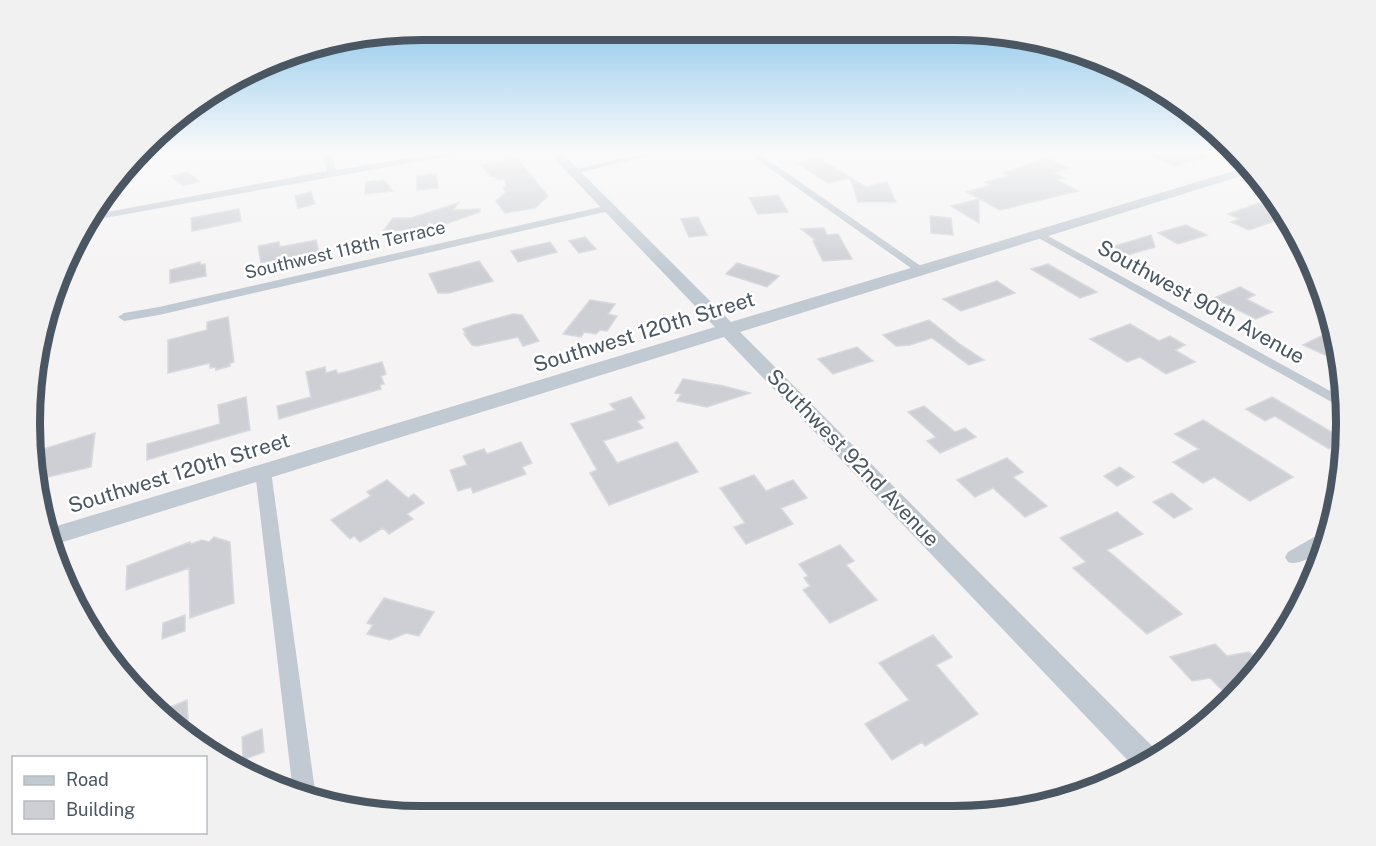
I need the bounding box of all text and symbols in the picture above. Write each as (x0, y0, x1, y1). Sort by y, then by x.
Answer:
street label: Southwest 118th Terrace (242, 216, 447, 283)
street label: Southwest 90th Avenue (1093, 234, 1309, 369)
street label: Southwest 120th Street (530, 286, 758, 377)
street label: Southwest 92nd Avenue (762, 364, 945, 552)
street label: Southwest 120th Street (65, 427, 293, 518)
legend (12, 756, 207, 834)
text: Road (66, 769, 109, 790)
text: Building (66, 799, 135, 820)

